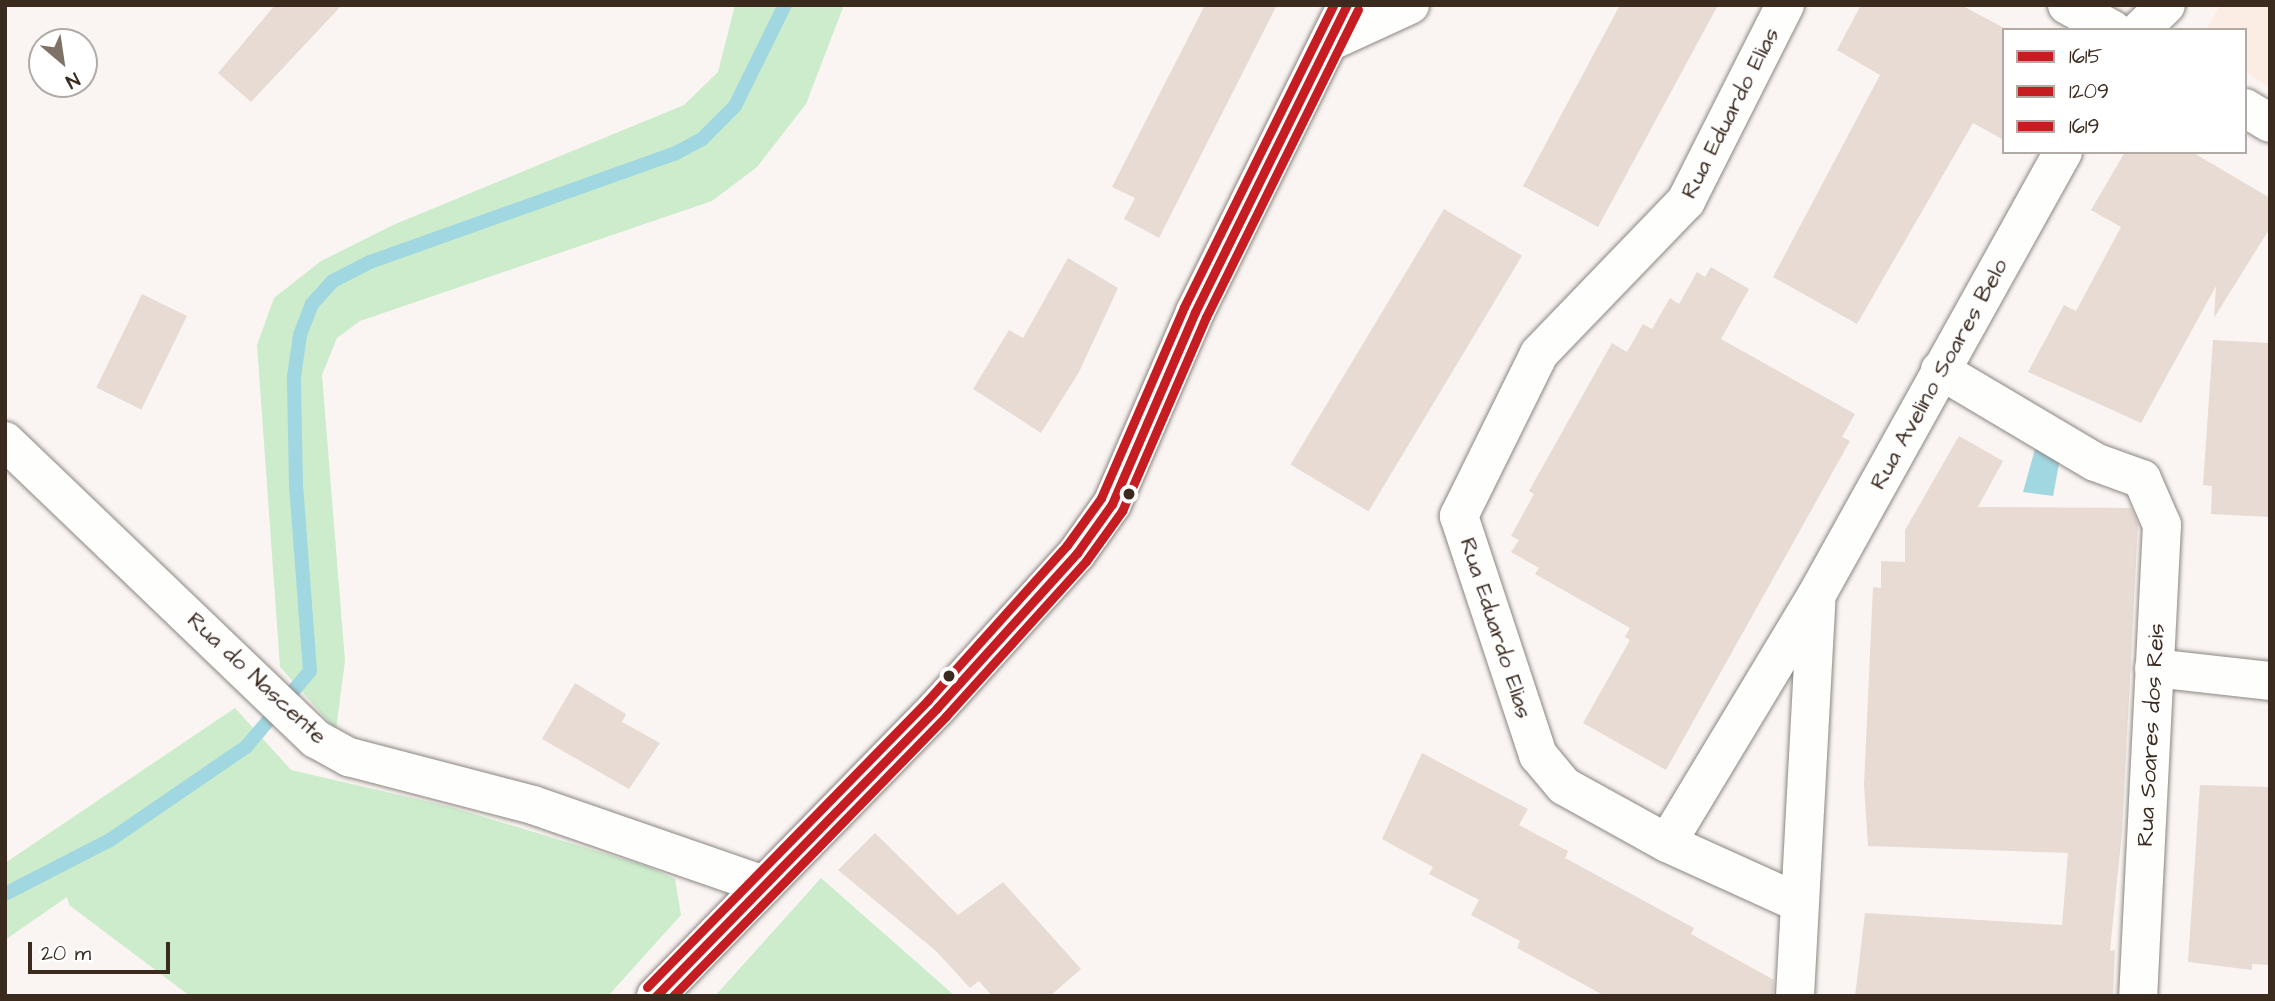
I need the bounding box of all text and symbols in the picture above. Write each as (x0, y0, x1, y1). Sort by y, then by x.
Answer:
street label: Rua Eduardo Elias (1675, 23, 1785, 203)
north arrow (28, 28, 98, 98)
legend (2002, 28, 2247, 154)
text: 1615 (2069, 42, 2102, 71)
text: N (61, 65, 84, 95)
text: 1209 (2069, 77, 2109, 106)
text: 1619 (2069, 112, 2100, 141)
street label: Rua Avelino Soares Belo (1864, 254, 2014, 494)
unlabelled marker (1122, 487, 1136, 501)
street label: Rua Eduardo Elias (1454, 534, 1538, 722)
street label: Rua do Nascente (181, 606, 333, 750)
street label: Rua Soares dos Reis (2131, 623, 2171, 847)
unlabelled marker (942, 669, 956, 683)
scale bar (32, 928, 173, 972)
text: 20 m (41, 939, 91, 968)

